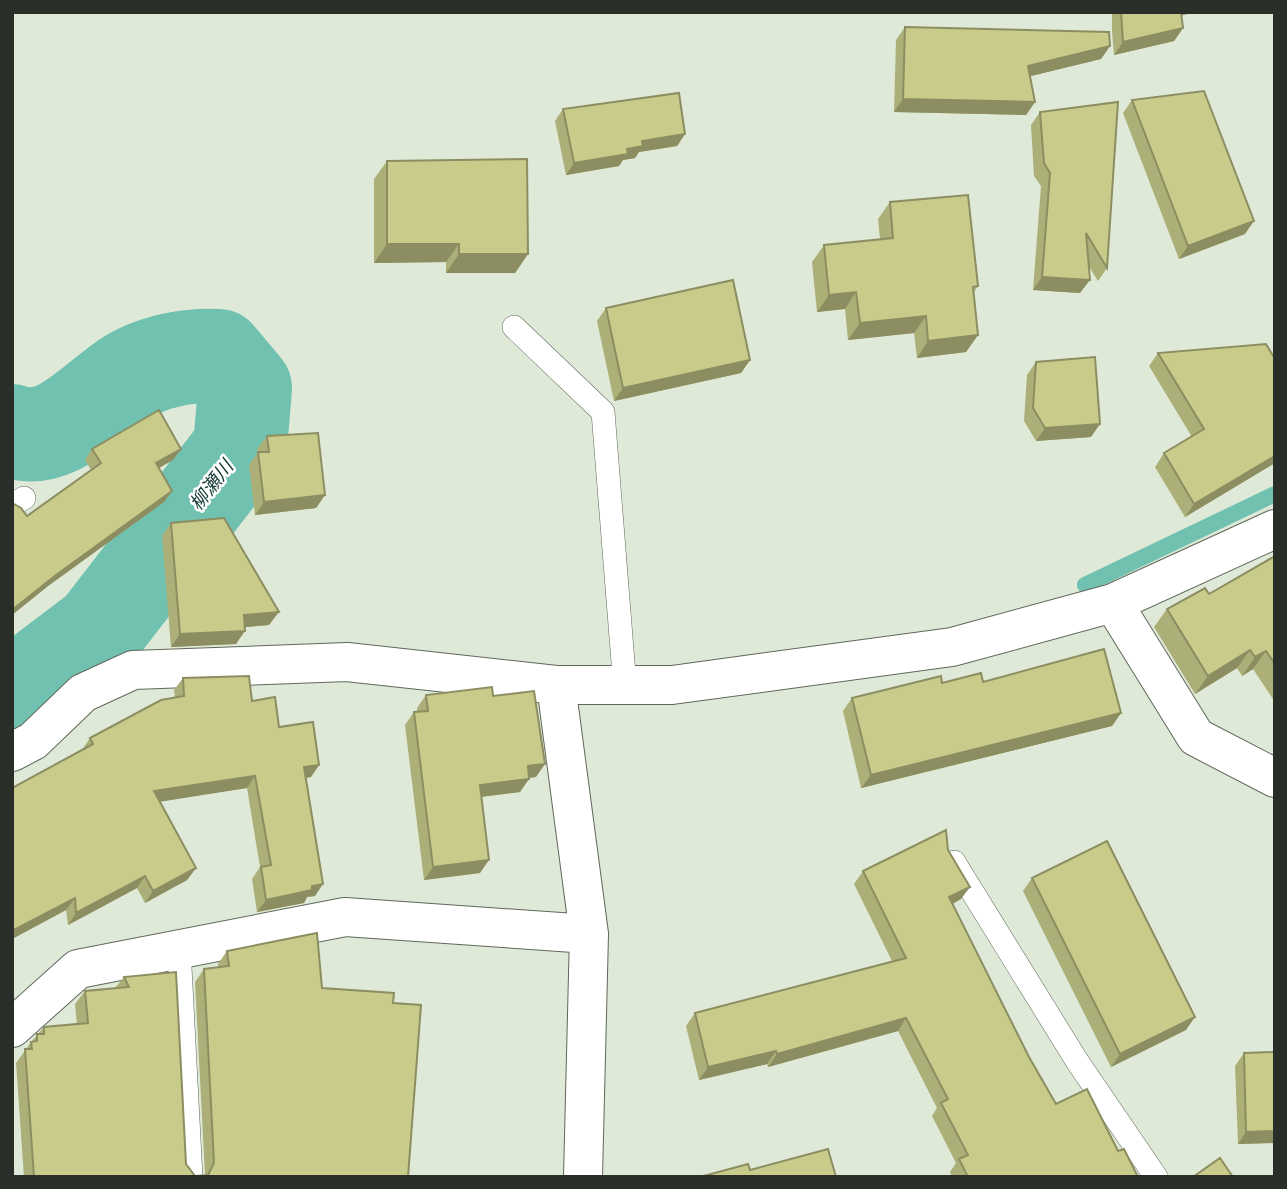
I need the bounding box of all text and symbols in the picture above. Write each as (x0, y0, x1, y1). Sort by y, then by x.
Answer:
water label: 柳瀬川 (184, 454, 239, 515)

